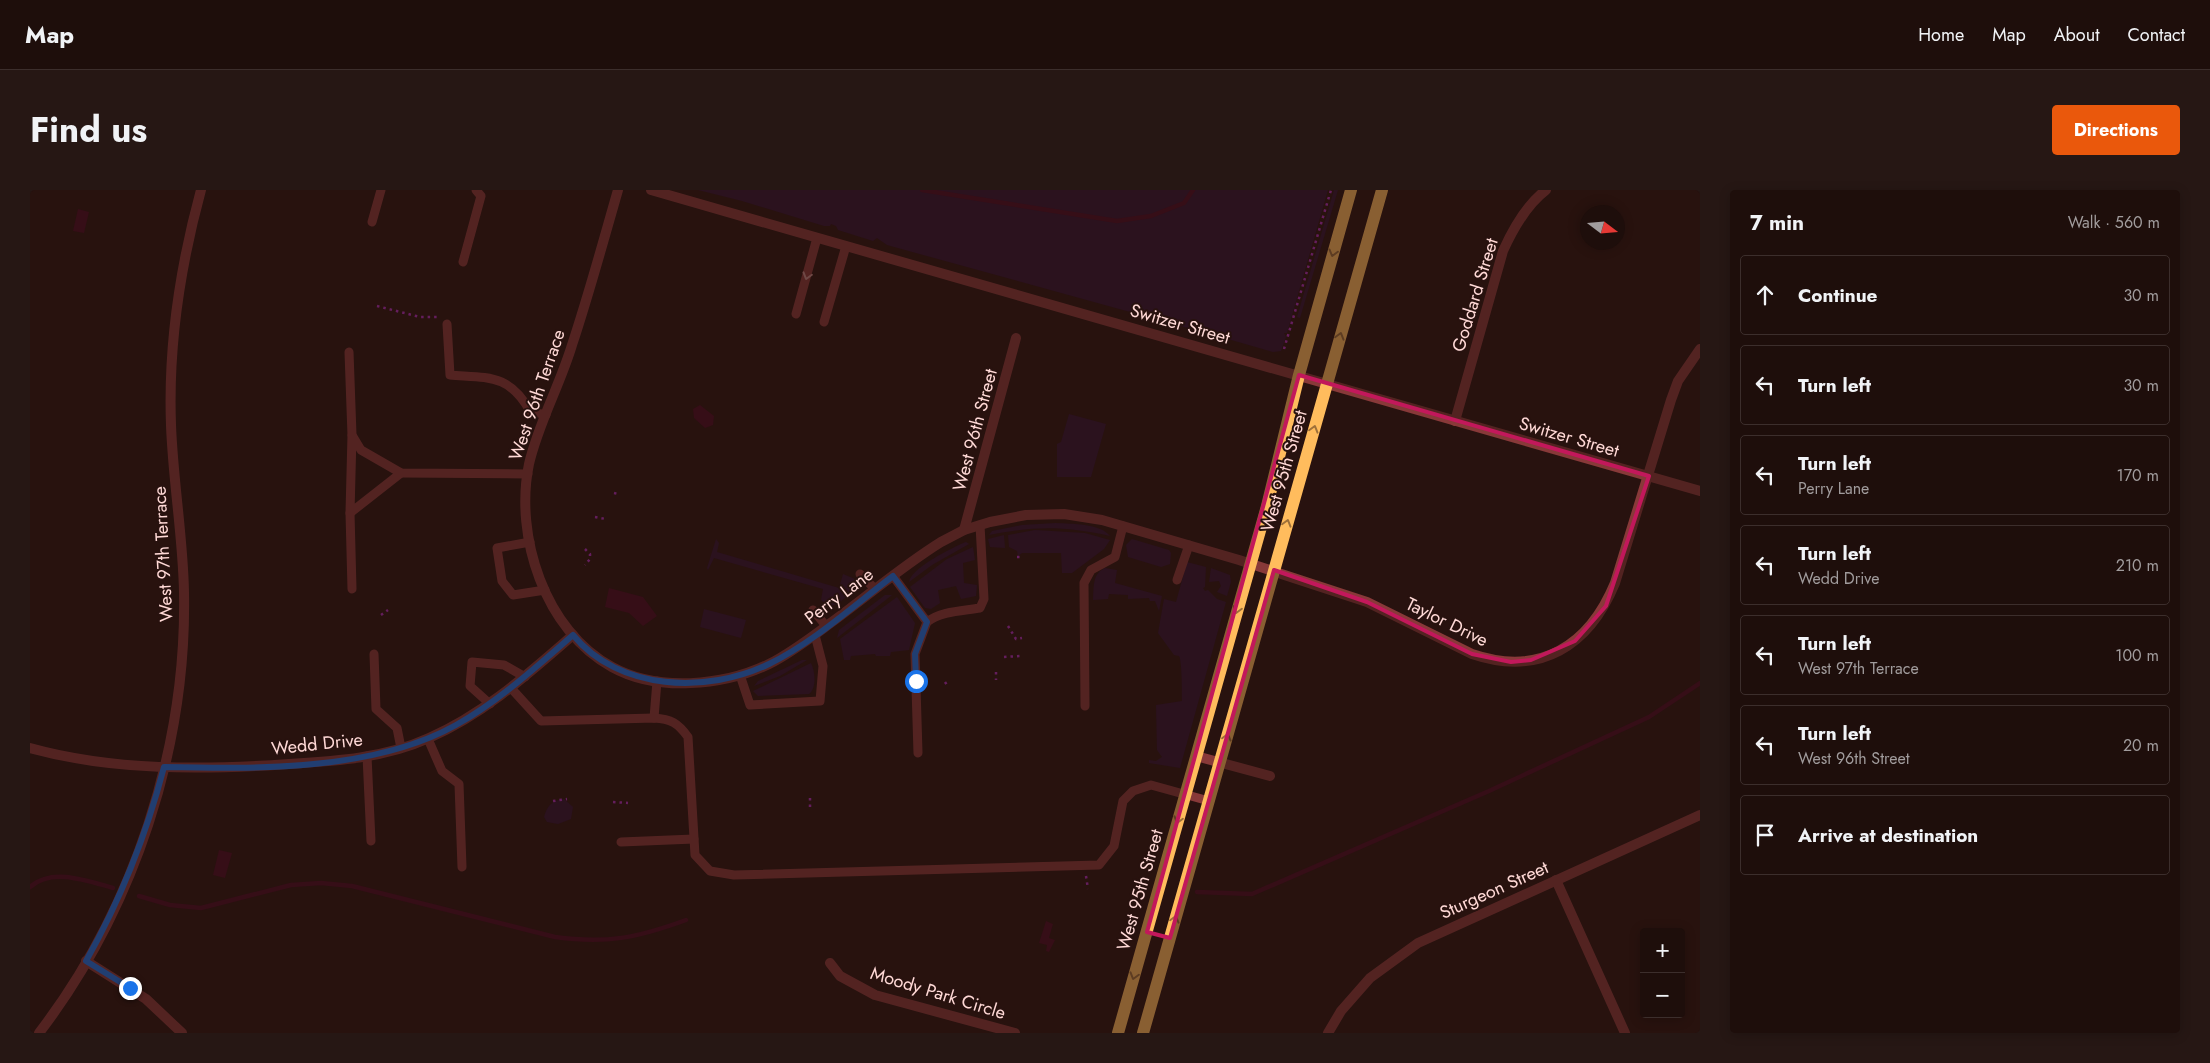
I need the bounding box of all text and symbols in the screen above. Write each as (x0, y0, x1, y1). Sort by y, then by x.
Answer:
text: Map (25, 17, 74, 52)
text: Home (1918, 22, 1964, 48)
text: Map (1992, 22, 2026, 48)
text: About (2054, 22, 2099, 48)
text: Contact (2127, 22, 2185, 48)
text: Find us (30, 105, 147, 155)
button: Directions (2052, 105, 2180, 155)
north arrow (1580, 205, 1625, 250)
text: 7 min (1750, 208, 1804, 238)
text: Walk · 560 m (2068, 211, 2160, 234)
street label: Goddard Street (1445, 234, 1505, 355)
one-way arrow (1329, 248, 1339, 256)
one-way arrow (802, 271, 812, 280)
icon: ahead (1751, 281, 1779, 309)
text: Continue (1798, 282, 1877, 309)
text: 30 m (2123, 284, 2159, 307)
street label: Switzer Street (1127, 297, 1234, 351)
street label: West 96th Terrace (502, 326, 572, 464)
one-way arrow (1335, 333, 1345, 341)
street label: West 96th Street (946, 365, 1004, 494)
icon: left (1751, 371, 1779, 399)
text: Turn left (1798, 372, 1871, 399)
text: 30 m (2123, 374, 2159, 397)
street label: West 95th Street (1254, 407, 1314, 535)
street label: Switzer Street (1516, 410, 1623, 464)
one-way arrow (1308, 426, 1318, 434)
text: Turn left (1798, 450, 1871, 477)
icon: left (1751, 461, 1779, 489)
text: 170 m (2117, 464, 2159, 487)
text: Perry Lane (1798, 477, 1869, 500)
street label: West 97th Terrace (146, 486, 180, 622)
one-way arrow (1281, 519, 1292, 528)
text: Turn left (1798, 540, 1871, 567)
icon: left (1751, 551, 1779, 579)
text: 210 m (2116, 554, 2159, 577)
street label: Perry Lane (799, 561, 879, 631)
text: Wedd Drive (1798, 567, 1879, 590)
street label: Taylor Drive (1401, 591, 1493, 653)
one-way arrow (1232, 605, 1242, 614)
text: Turn left (1798, 630, 1871, 657)
icon: left (1751, 641, 1779, 669)
text: 100 m (2115, 644, 2159, 667)
text: West 97th Terrace (1798, 657, 1919, 680)
route start (905, 670, 928, 693)
text: Turn left (1798, 720, 1871, 747)
street label: Wedd Drive (270, 726, 364, 762)
icon: left (1751, 731, 1779, 759)
one-way arrow (1222, 734, 1232, 742)
text: 20 m (2123, 734, 2159, 757)
text: West 96th Street (1798, 747, 1910, 770)
one-way arrow (1174, 815, 1184, 823)
icon: arrive (1751, 821, 1779, 849)
text: Arrive at destination (1798, 822, 1978, 849)
street label: West 95th Street (1110, 826, 1170, 954)
street label: Sturgeon Street (1435, 854, 1553, 926)
one-way arrow (1170, 915, 1180, 923)
map controls (1640, 928, 1685, 1018)
button: + (1640, 928, 1685, 973)
street label: Moody Park Circle (867, 960, 1009, 1026)
one-way arrow (1130, 972, 1140, 980)
button: − (1640, 973, 1685, 1018)
route end (119, 977, 142, 1000)

